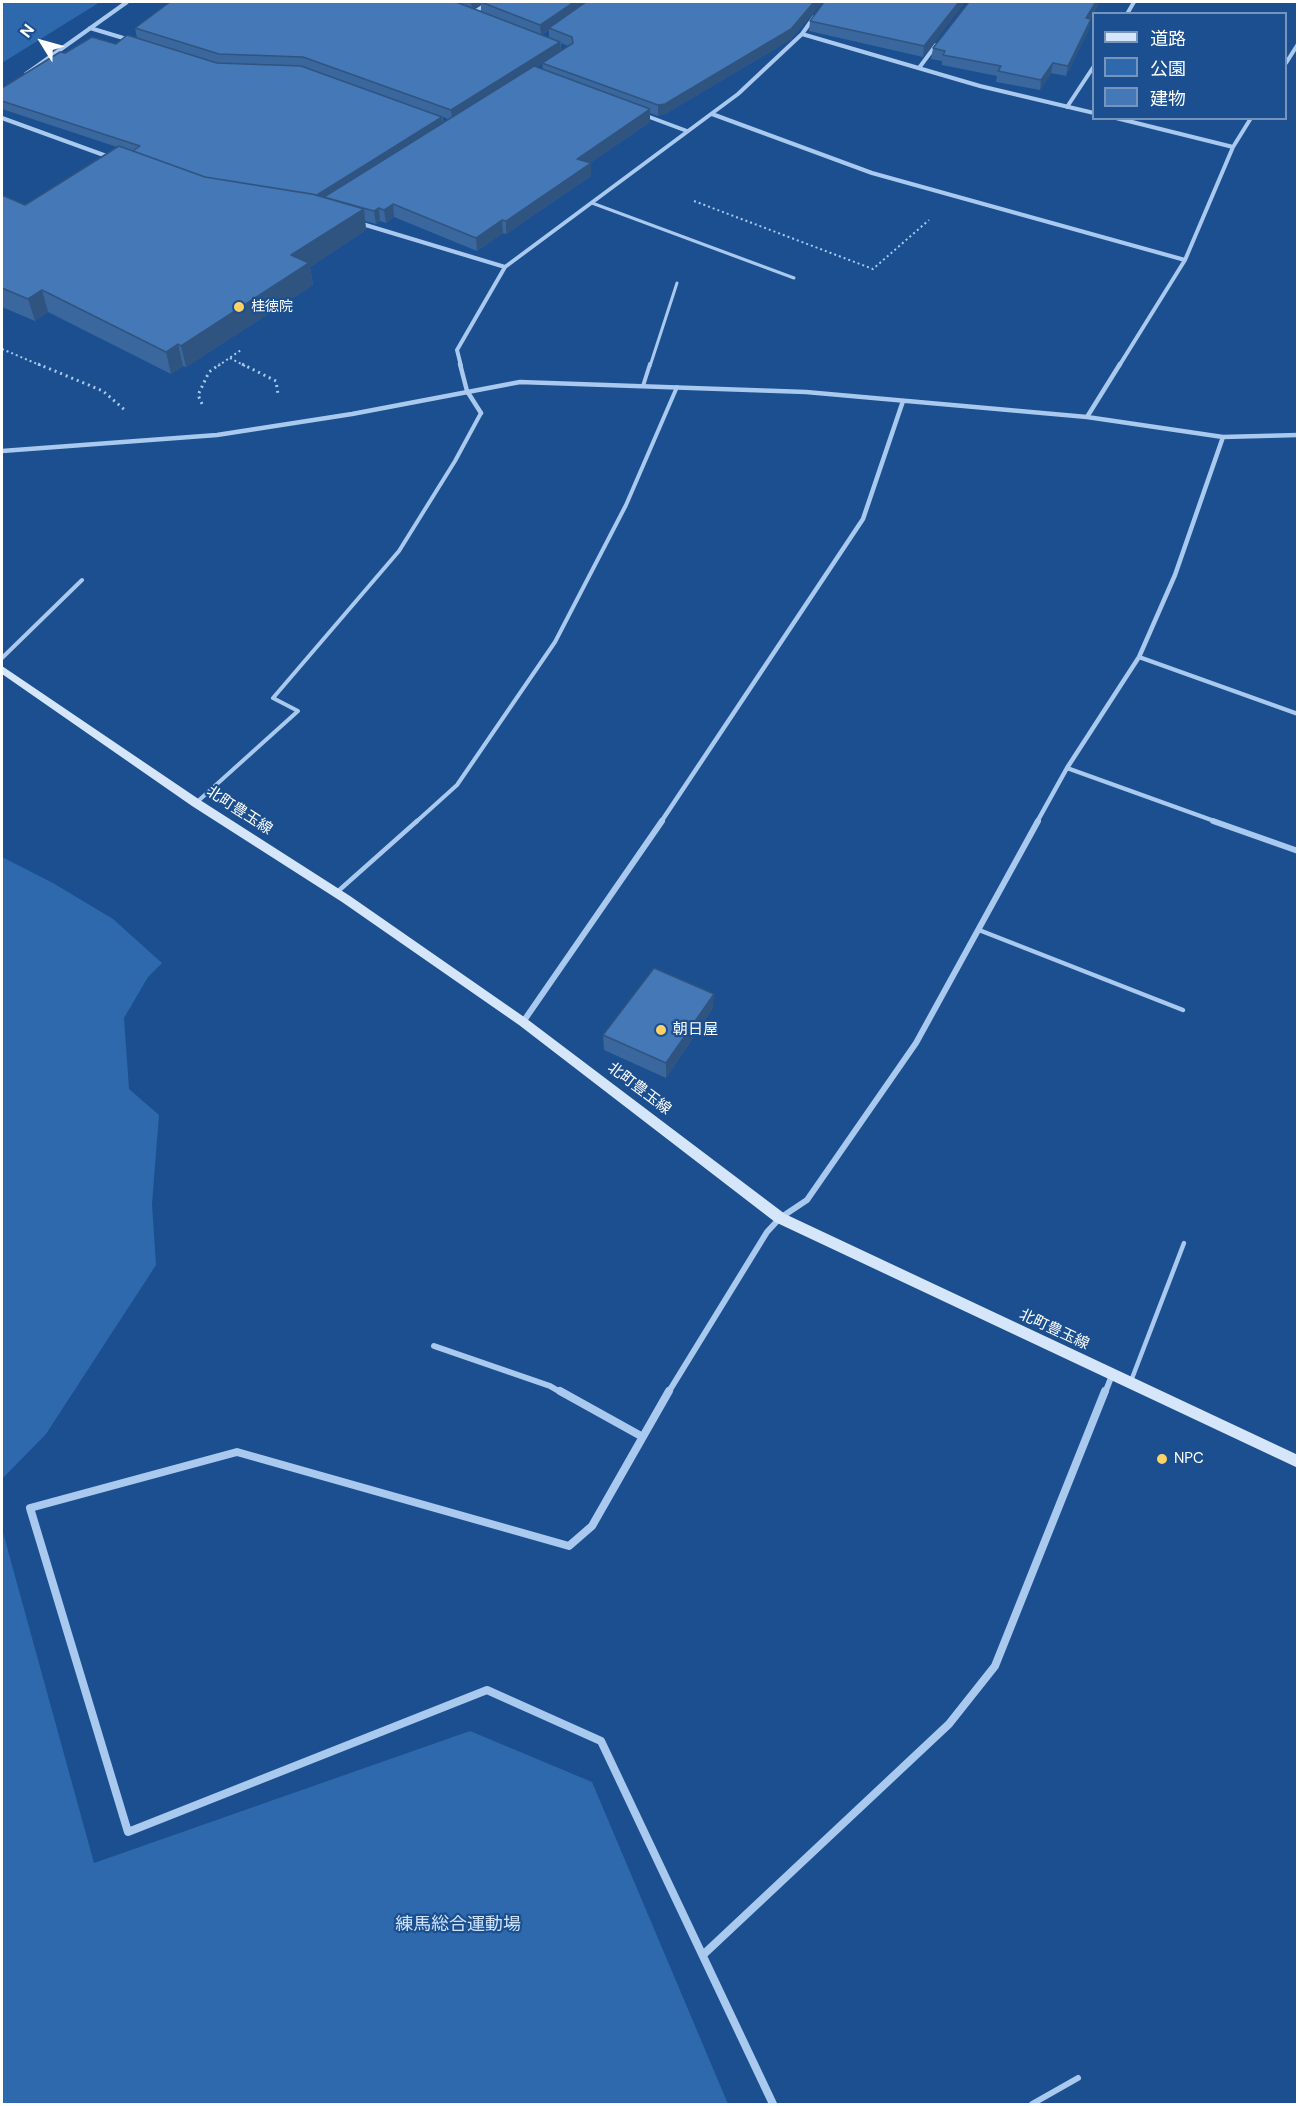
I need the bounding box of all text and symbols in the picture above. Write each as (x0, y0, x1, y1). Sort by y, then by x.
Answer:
north arrow (12, 12, 72, 72)
legend (1092, 12, 1287, 120)
text: N (15, 20, 39, 42)
text: 道路 (1150, 27, 1186, 51)
text: 公園 (1150, 57, 1186, 81)
text: 建物 (1150, 87, 1186, 111)
place label: 桂徳院 (251, 299, 293, 315)
marker: 桂徳院 (232, 300, 246, 314)
street label: 北町豊玉線 (203, 783, 275, 839)
place label: 朝日屋 (673, 1021, 718, 1039)
marker: 朝日屋 (654, 1023, 668, 1037)
street label: 北町豊玉線 (604, 1059, 674, 1119)
street label: 北町豊玉線 (1016, 1306, 1092, 1354)
place label: NPC (1174, 1450, 1204, 1468)
marker: NPC (1155, 1452, 1169, 1466)
park label: 練馬総合運動場 (395, 1914, 521, 1936)

